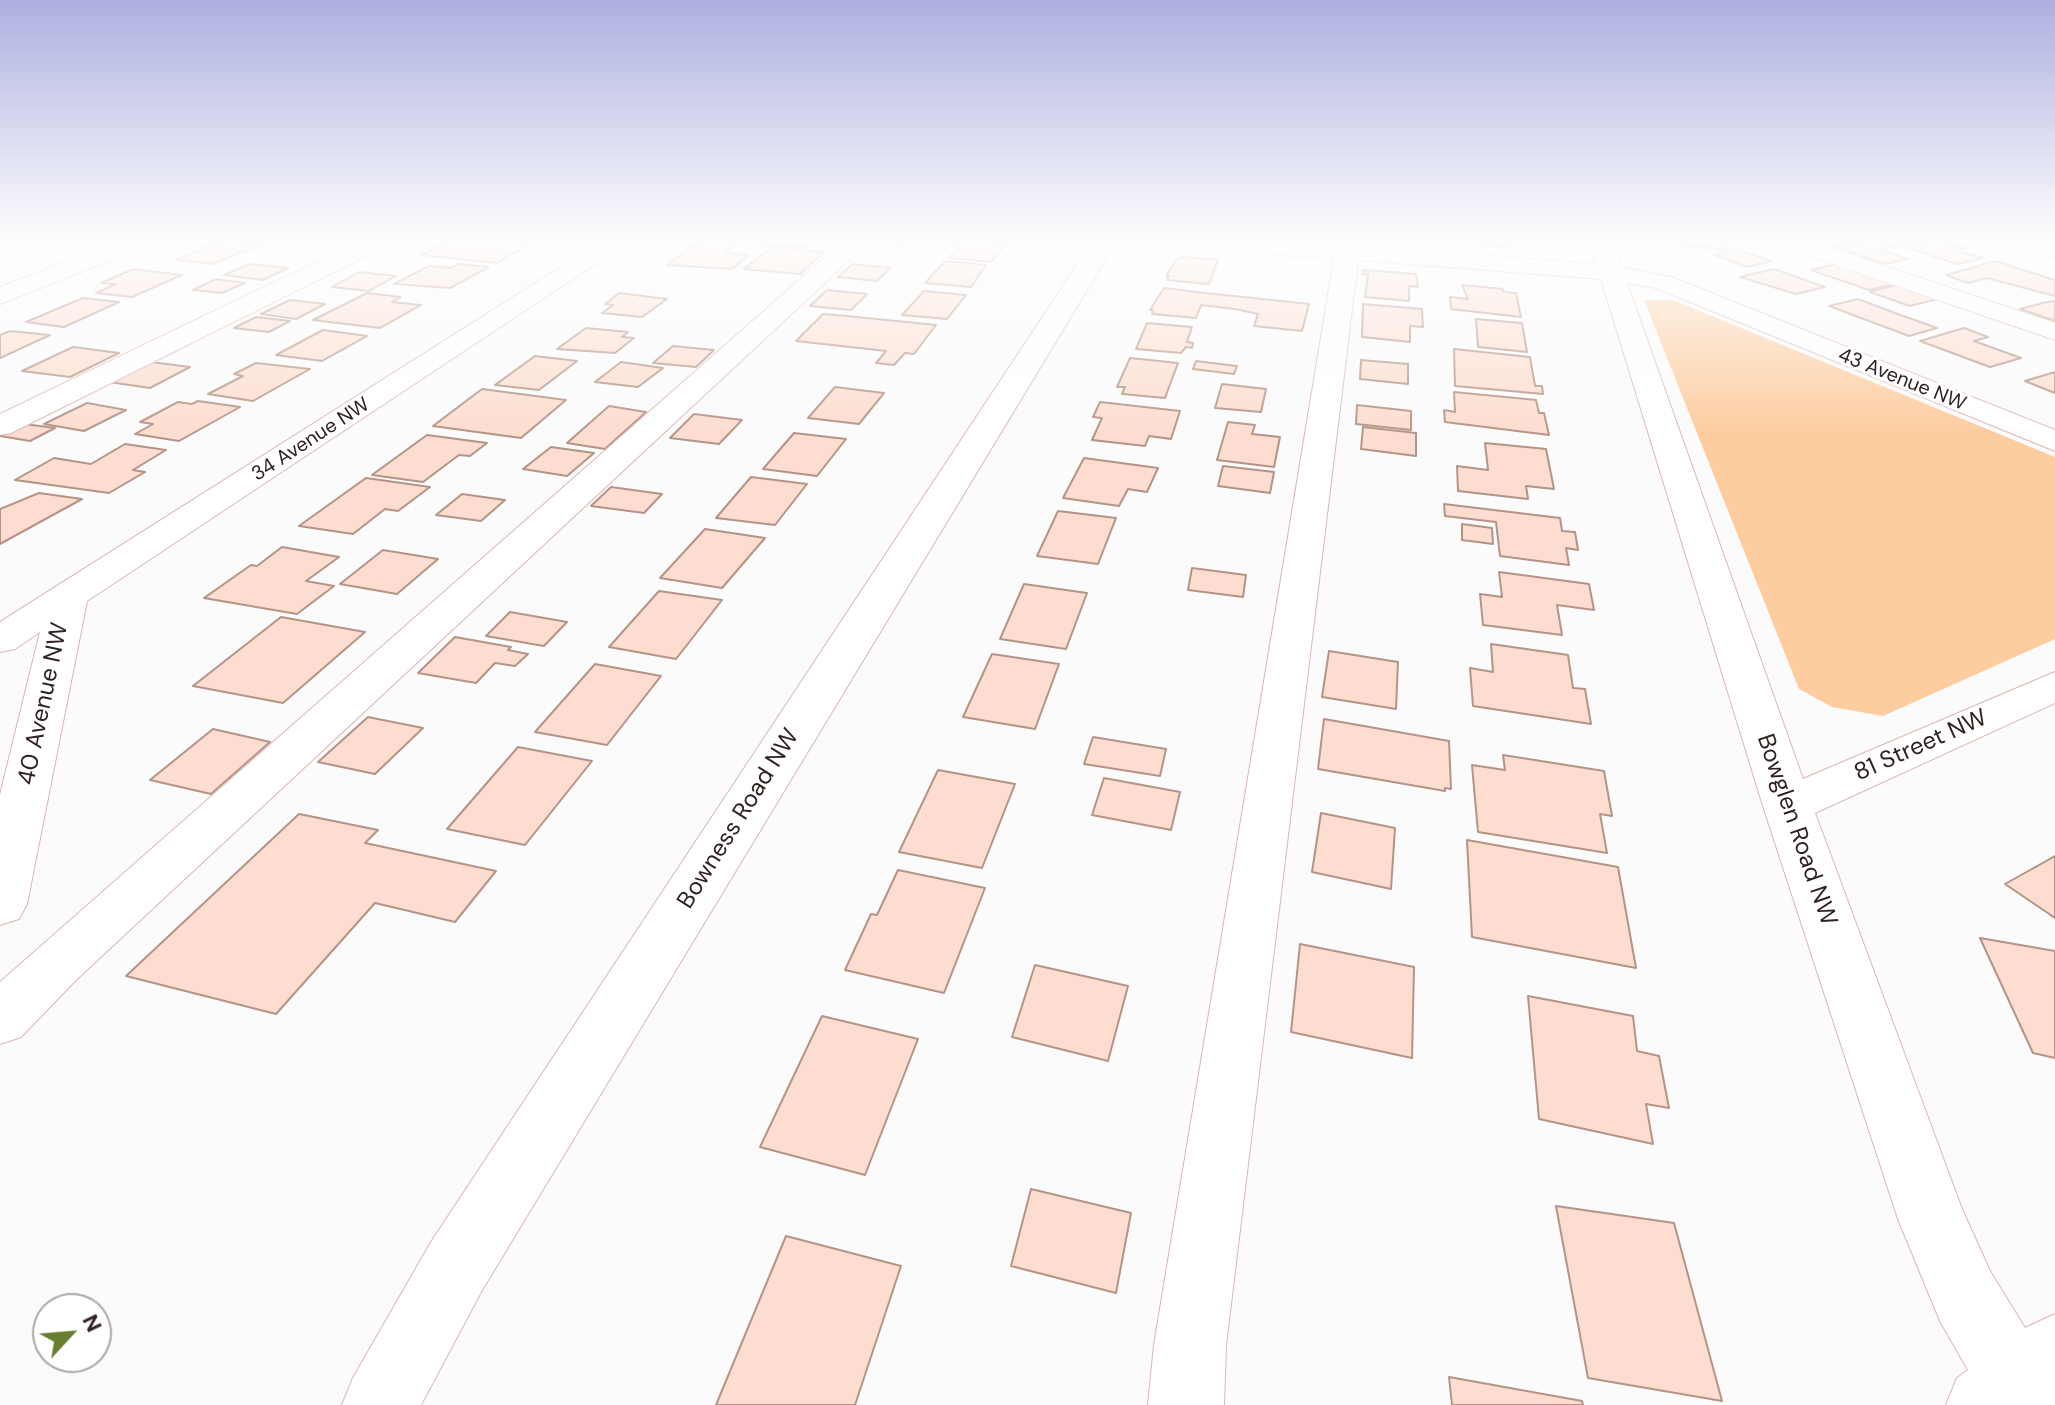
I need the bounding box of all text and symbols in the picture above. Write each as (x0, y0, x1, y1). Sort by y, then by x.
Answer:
street label: 43 Avenue NW (1835, 343, 1969, 417)
street label: 34 Avenue NW (248, 393, 374, 487)
street label: 40 Avenue NW (13, 620, 75, 788)
street label: 81 Street NW (1850, 704, 1992, 788)
street label: Bowness Road NW (672, 724, 806, 914)
street label: Bowglen Road NW (1750, 730, 1842, 930)
north arrow (32, 1293, 112, 1373)
text: N (76, 1310, 109, 1337)

